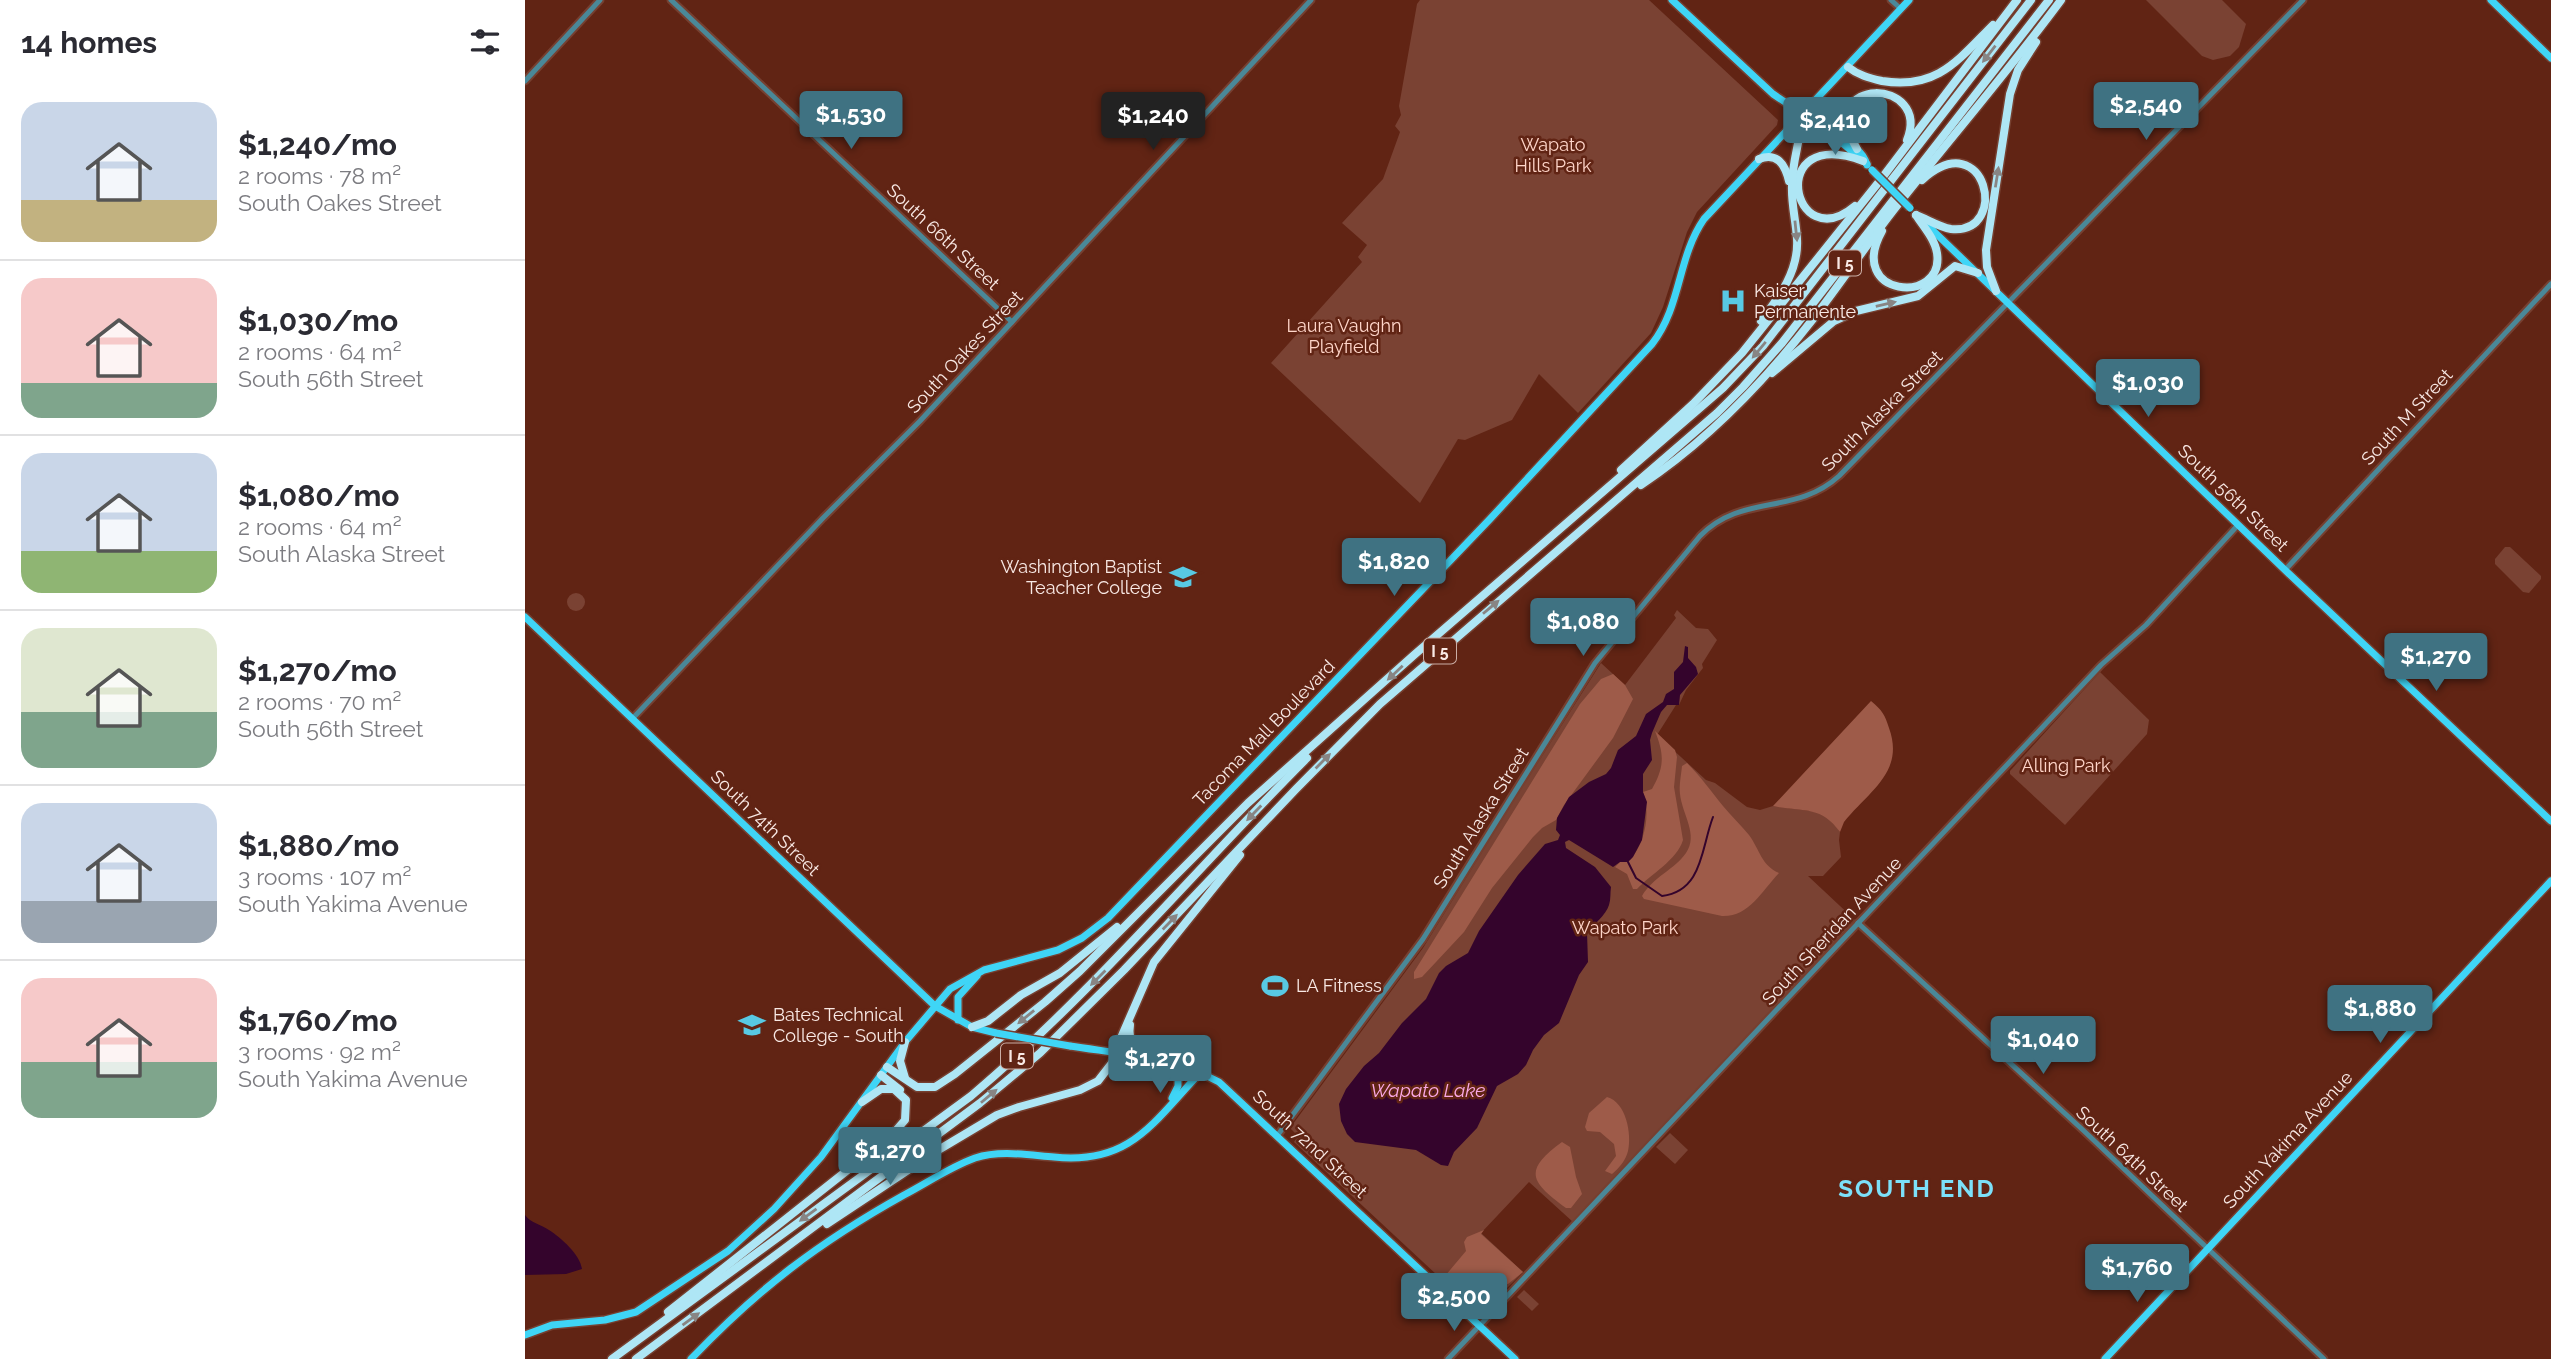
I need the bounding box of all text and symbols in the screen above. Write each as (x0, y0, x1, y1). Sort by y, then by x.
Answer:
icon: filters (466, 23, 504, 61)
text: 14 homes (21, 25, 157, 60)
one-way arrow (1982, 45, 1996, 63)
pin: $2,540 (2089, 82, 2203, 142)
text: $2,540 (2110, 91, 2182, 118)
pin: $1,530 (794, 92, 908, 151)
pin: $1,240 (1096, 92, 1210, 152)
pin: $2,410 (1778, 97, 1892, 157)
text: $1,530 (816, 100, 886, 127)
text: $1,240 (1117, 101, 1189, 128)
text: $2,410 (1799, 106, 1871, 133)
text: $1,240/mo (238, 127, 397, 162)
icon: home (77, 130, 161, 214)
park label: Wapato Hills Park (1514, 134, 1592, 176)
text: 2 rooms · 78 m² (238, 162, 401, 189)
one-way arrow (1992, 166, 2003, 188)
street label: South 66th Street (883, 179, 1004, 294)
text: South Oakes Street (238, 189, 442, 216)
one-way arrow (1791, 220, 1802, 242)
road number: I 5 (1829, 250, 1861, 276)
place label: Kaiser Permanente (1754, 280, 1857, 322)
street label: South Oakes Street (903, 286, 1027, 417)
hospital icon: Kaiser Permanente (1718, 286, 1748, 316)
one-way arrow (1875, 298, 1897, 309)
text: $1,030/mo (238, 303, 398, 338)
icon: home (77, 306, 161, 390)
park label: Laura Vaughn Playfield (1287, 315, 1401, 357)
text: 2 rooms · 64 m² (238, 338, 402, 365)
one-way arrow (1752, 341, 1767, 358)
street label: South Alaska Street (1817, 346, 1946, 475)
pin: $1,030 (2091, 360, 2205, 419)
street label: South M Street (2357, 364, 2457, 469)
text: South 56th Street (238, 365, 423, 392)
text: $1,030 (2112, 368, 2184, 395)
street label: South 56th Street (2174, 440, 2293, 556)
text: $1,080/mo (238, 478, 400, 513)
icon: home (77, 481, 161, 565)
text: 2 rooms · 64 m² (238, 513, 402, 540)
pin: $1,820 (1337, 538, 1451, 598)
text: South Alaska Street (238, 540, 445, 567)
text: $1,820 (1358, 547, 1430, 574)
place label: Washington Baptist Teacher College (1000, 556, 1162, 598)
school or university icon: Washington Baptist Teacher College (1168, 562, 1198, 592)
pin: $1,080 (1526, 598, 1640, 658)
one-way arrow (1482, 600, 1499, 615)
text: $1,080 (1546, 607, 1620, 634)
pin: $1,270 (2379, 634, 2493, 693)
road number: I 5 (1424, 638, 1456, 664)
text: $1,270 (2400, 642, 2472, 669)
text: $1,270/mo (238, 653, 397, 688)
street label: Tacoma Mall Boulevard (1188, 655, 1339, 810)
icon: home (77, 656, 161, 740)
one-way arrow (1387, 664, 1404, 680)
text: 2 rooms · 70 m² (238, 688, 401, 715)
text: South 56th Street (238, 715, 423, 742)
street label: South Alaska Street (1429, 743, 1532, 892)
one-way arrow (1315, 753, 1331, 769)
park label: Alling Park (2022, 755, 2111, 776)
street label: South 74th Street (707, 765, 824, 880)
one-way arrow (1247, 804, 1263, 821)
text: $1,880/mo (238, 828, 399, 863)
icon: home (77, 831, 161, 915)
street label: South Sheridan Avenue (1758, 852, 1906, 1009)
text: 3 rooms · 107 m² (238, 863, 412, 890)
text: South Yakima Avenue (238, 890, 468, 917)
one-way arrow (1161, 913, 1178, 930)
park label: Wapato Park (1572, 917, 1679, 938)
one-way arrow (1090, 969, 1106, 986)
sports icon: LA Fitness (1260, 971, 1290, 1001)
place label: LA Fitness (1296, 975, 1382, 996)
pin: $1,880 (2323, 986, 2437, 1045)
text: $1,880 (2343, 994, 2417, 1021)
text: $1,760/mo (238, 1003, 397, 1038)
place label: Bates Technical College - South (773, 1004, 904, 1046)
icon: home (77, 1006, 161, 1090)
school or university icon: Bates Technical College - South (737, 1010, 767, 1040)
one-way arrow (1017, 1010, 1035, 1024)
pin: $1,040 (1986, 1016, 2100, 1076)
text: $1,040 (2007, 1025, 2079, 1052)
pin: $1,270 (1103, 1036, 1217, 1095)
text: 3 rooms · 92 m² (238, 1038, 401, 1065)
road number: I 5 (1001, 1044, 1033, 1068)
text: $1,270 (1124, 1044, 1196, 1071)
text: South Yakima Avenue (238, 1065, 468, 1092)
street label: South Yakima Avenue (2219, 1066, 2357, 1213)
water label: Wapato Lake (1370, 1079, 1486, 1101)
street label: South 72nd Street (1249, 1085, 1372, 1202)
one-way arrow (979, 1089, 997, 1104)
street label: South 64th Street (2072, 1101, 2193, 1216)
pin: $1,270 (833, 1128, 947, 1187)
text: $1,270 (854, 1136, 926, 1163)
district label: SOUTH END (1838, 1174, 1996, 1203)
one-way arrow (800, 1207, 818, 1222)
pin: $1,760 (2080, 1244, 2194, 1304)
text: $1,760 (2101, 1253, 2173, 1280)
pin: $2,500 (1397, 1274, 1511, 1333)
text: $2,500 (1417, 1282, 1491, 1309)
one-way arrow (682, 1312, 700, 1326)

